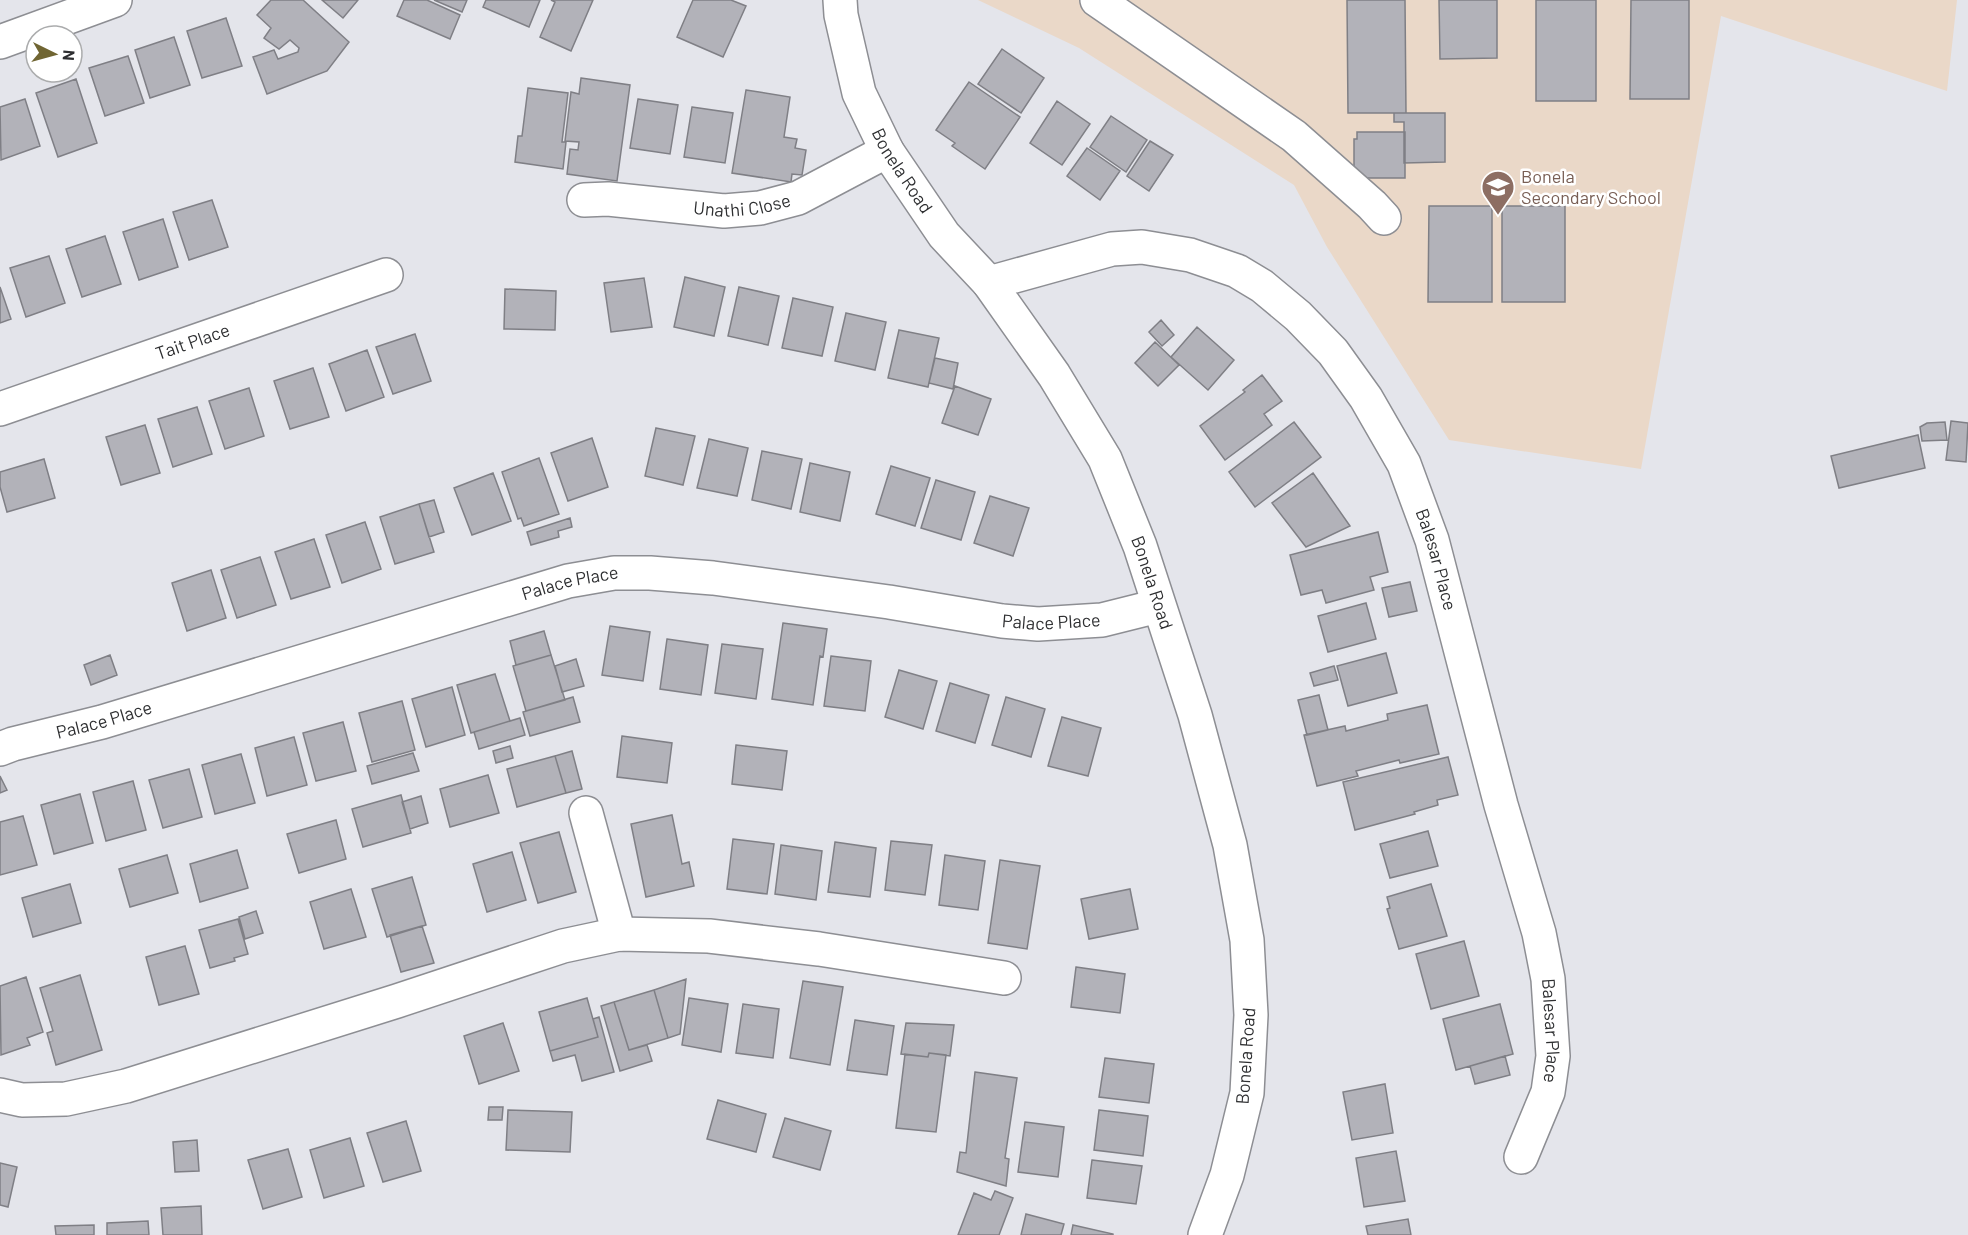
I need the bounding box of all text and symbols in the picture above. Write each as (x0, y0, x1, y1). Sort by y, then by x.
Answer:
north arrow (24, 24, 84, 84)
text: N (60, 49, 79, 61)
street label: Bonela Road (868, 124, 938, 217)
place label: Bonela Secondary School (1521, 165, 1661, 208)
school or university icon: Bonela Secondary School (1480, 169, 1516, 216)
street label: Unathi Close (692, 188, 793, 221)
street label: Tait Place (152, 318, 232, 364)
street label: Balesar Place (1411, 505, 1462, 613)
street label: Bonela Road (1127, 532, 1178, 632)
street label: Palace Place (519, 560, 620, 604)
street label: Palace Place (1001, 608, 1101, 634)
street label: Palace Place (54, 696, 154, 743)
street label: Balesar Place (1538, 978, 1565, 1084)
street label: Bonela Road (1231, 1007, 1259, 1105)

